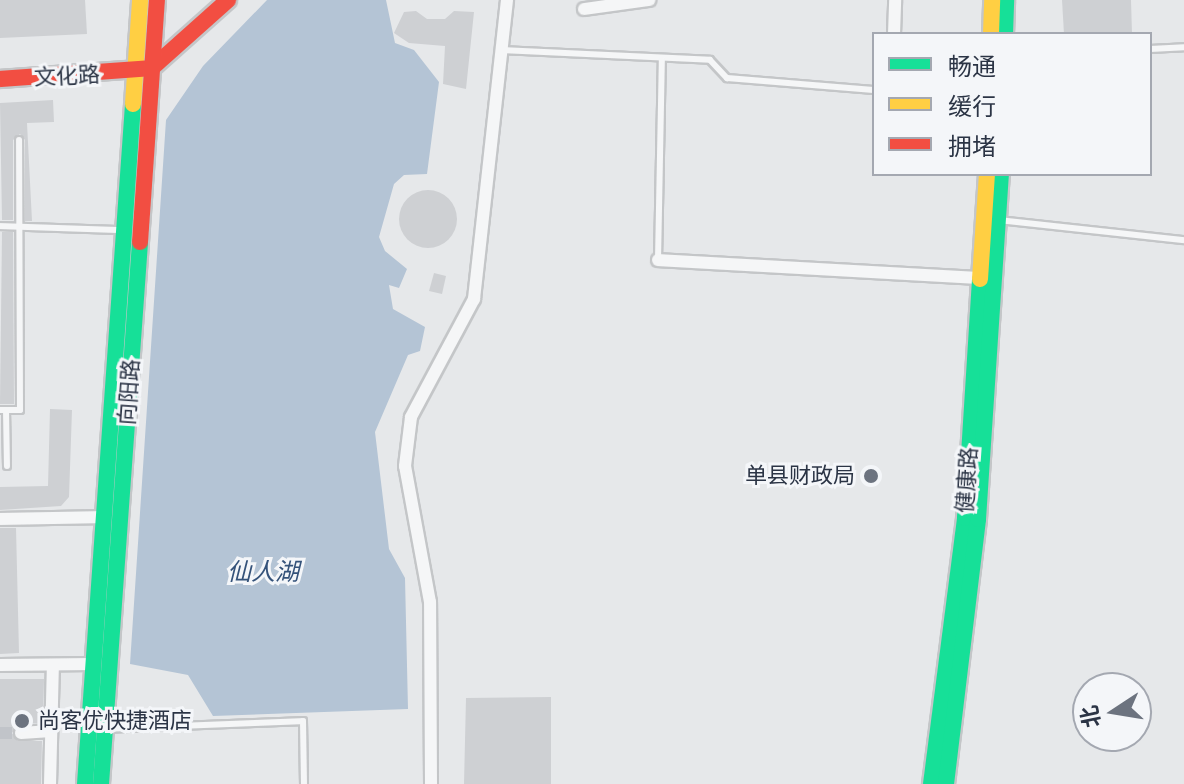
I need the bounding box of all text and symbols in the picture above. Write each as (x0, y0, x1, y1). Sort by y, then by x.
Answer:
legend (872, 32, 1152, 176)
text: 畅通 (948, 51, 996, 81)
street label: 文化路 (33, 61, 101, 91)
text: 缓行 (948, 91, 996, 121)
text: 拥堵 (948, 131, 996, 161)
street label: 向阳路 (114, 358, 144, 426)
street label: 健康路 (952, 446, 982, 514)
place label: 单县财政局 (745, 463, 855, 489)
marker: 单县财政局 (862, 467, 880, 485)
water label: 仙人湖 (227, 558, 299, 586)
north arrow (1072, 672, 1152, 752)
text: 北 (1074, 703, 1106, 730)
place label: 尚客优快捷酒店 (38, 708, 192, 734)
marker: 尚客优快捷酒店 (13, 712, 31, 730)

